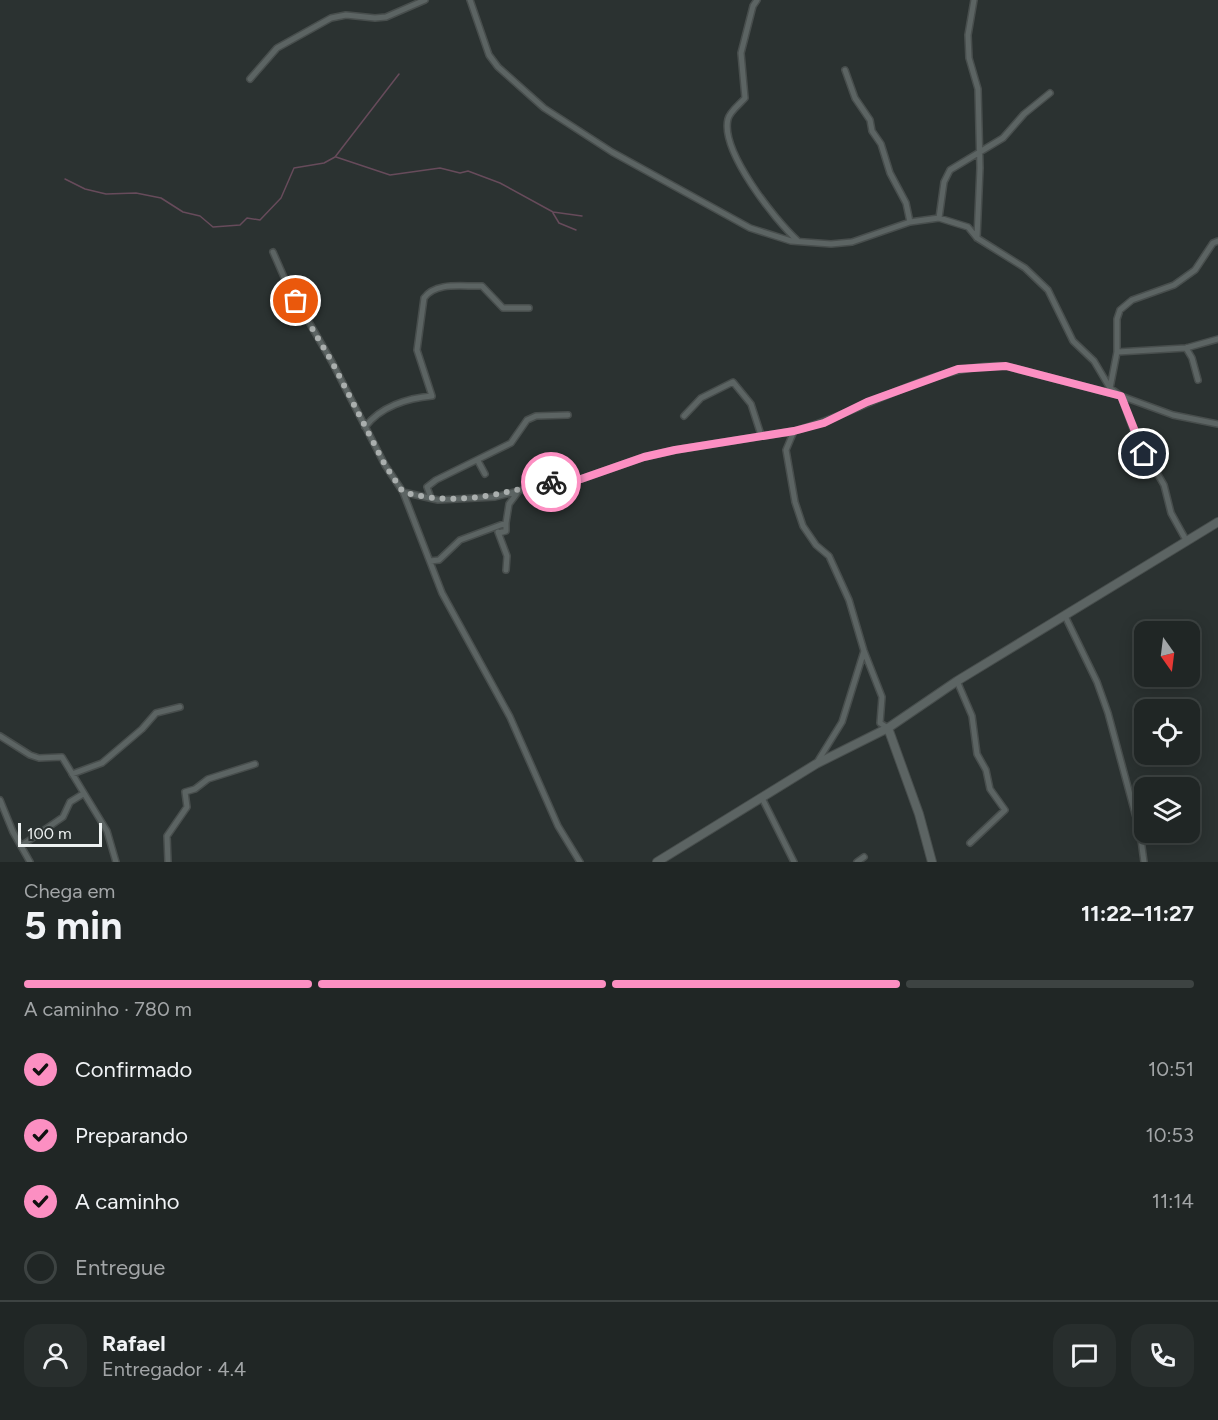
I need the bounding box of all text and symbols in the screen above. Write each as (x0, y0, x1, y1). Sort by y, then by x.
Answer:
pin (270, 275, 321, 326)
icon: bag (279, 284, 312, 317)
pin (1118, 428, 1169, 479)
icon: home (1127, 437, 1160, 470)
courier (521, 452, 581, 512)
icon: bike (535, 466, 568, 499)
north arrow (1134, 621, 1200, 687)
map controls (1134, 621, 1200, 843)
button: locate (1134, 699, 1200, 765)
button: layers (1134, 777, 1200, 843)
scale bar (18, 820, 102, 848)
text: 100 m (27, 824, 72, 843)
text: Chega em (24, 879, 115, 903)
text: 11:22–11:27 (1081, 900, 1194, 927)
text: 5 min (24, 902, 122, 949)
text: A caminho · 780 m (24, 997, 192, 1021)
icon: check (24, 1053, 57, 1086)
text: Confirmado (75, 1056, 192, 1083)
text: 10:51 (1148, 1057, 1194, 1081)
icon: check (24, 1119, 57, 1152)
text: Preparando (75, 1122, 188, 1149)
text: 10:53 (1145, 1123, 1194, 1147)
icon: check (24, 1185, 57, 1218)
text: A caminho (75, 1188, 180, 1215)
text: 11:14 (1152, 1189, 1194, 1213)
text: Entregue (75, 1254, 165, 1281)
button: person (24, 1324, 87, 1387)
button: chat (1053, 1324, 1116, 1387)
button: phone (1131, 1324, 1194, 1387)
text: Rafael (102, 1330, 166, 1357)
text: Entregador · 4.4 (102, 1357, 246, 1381)

